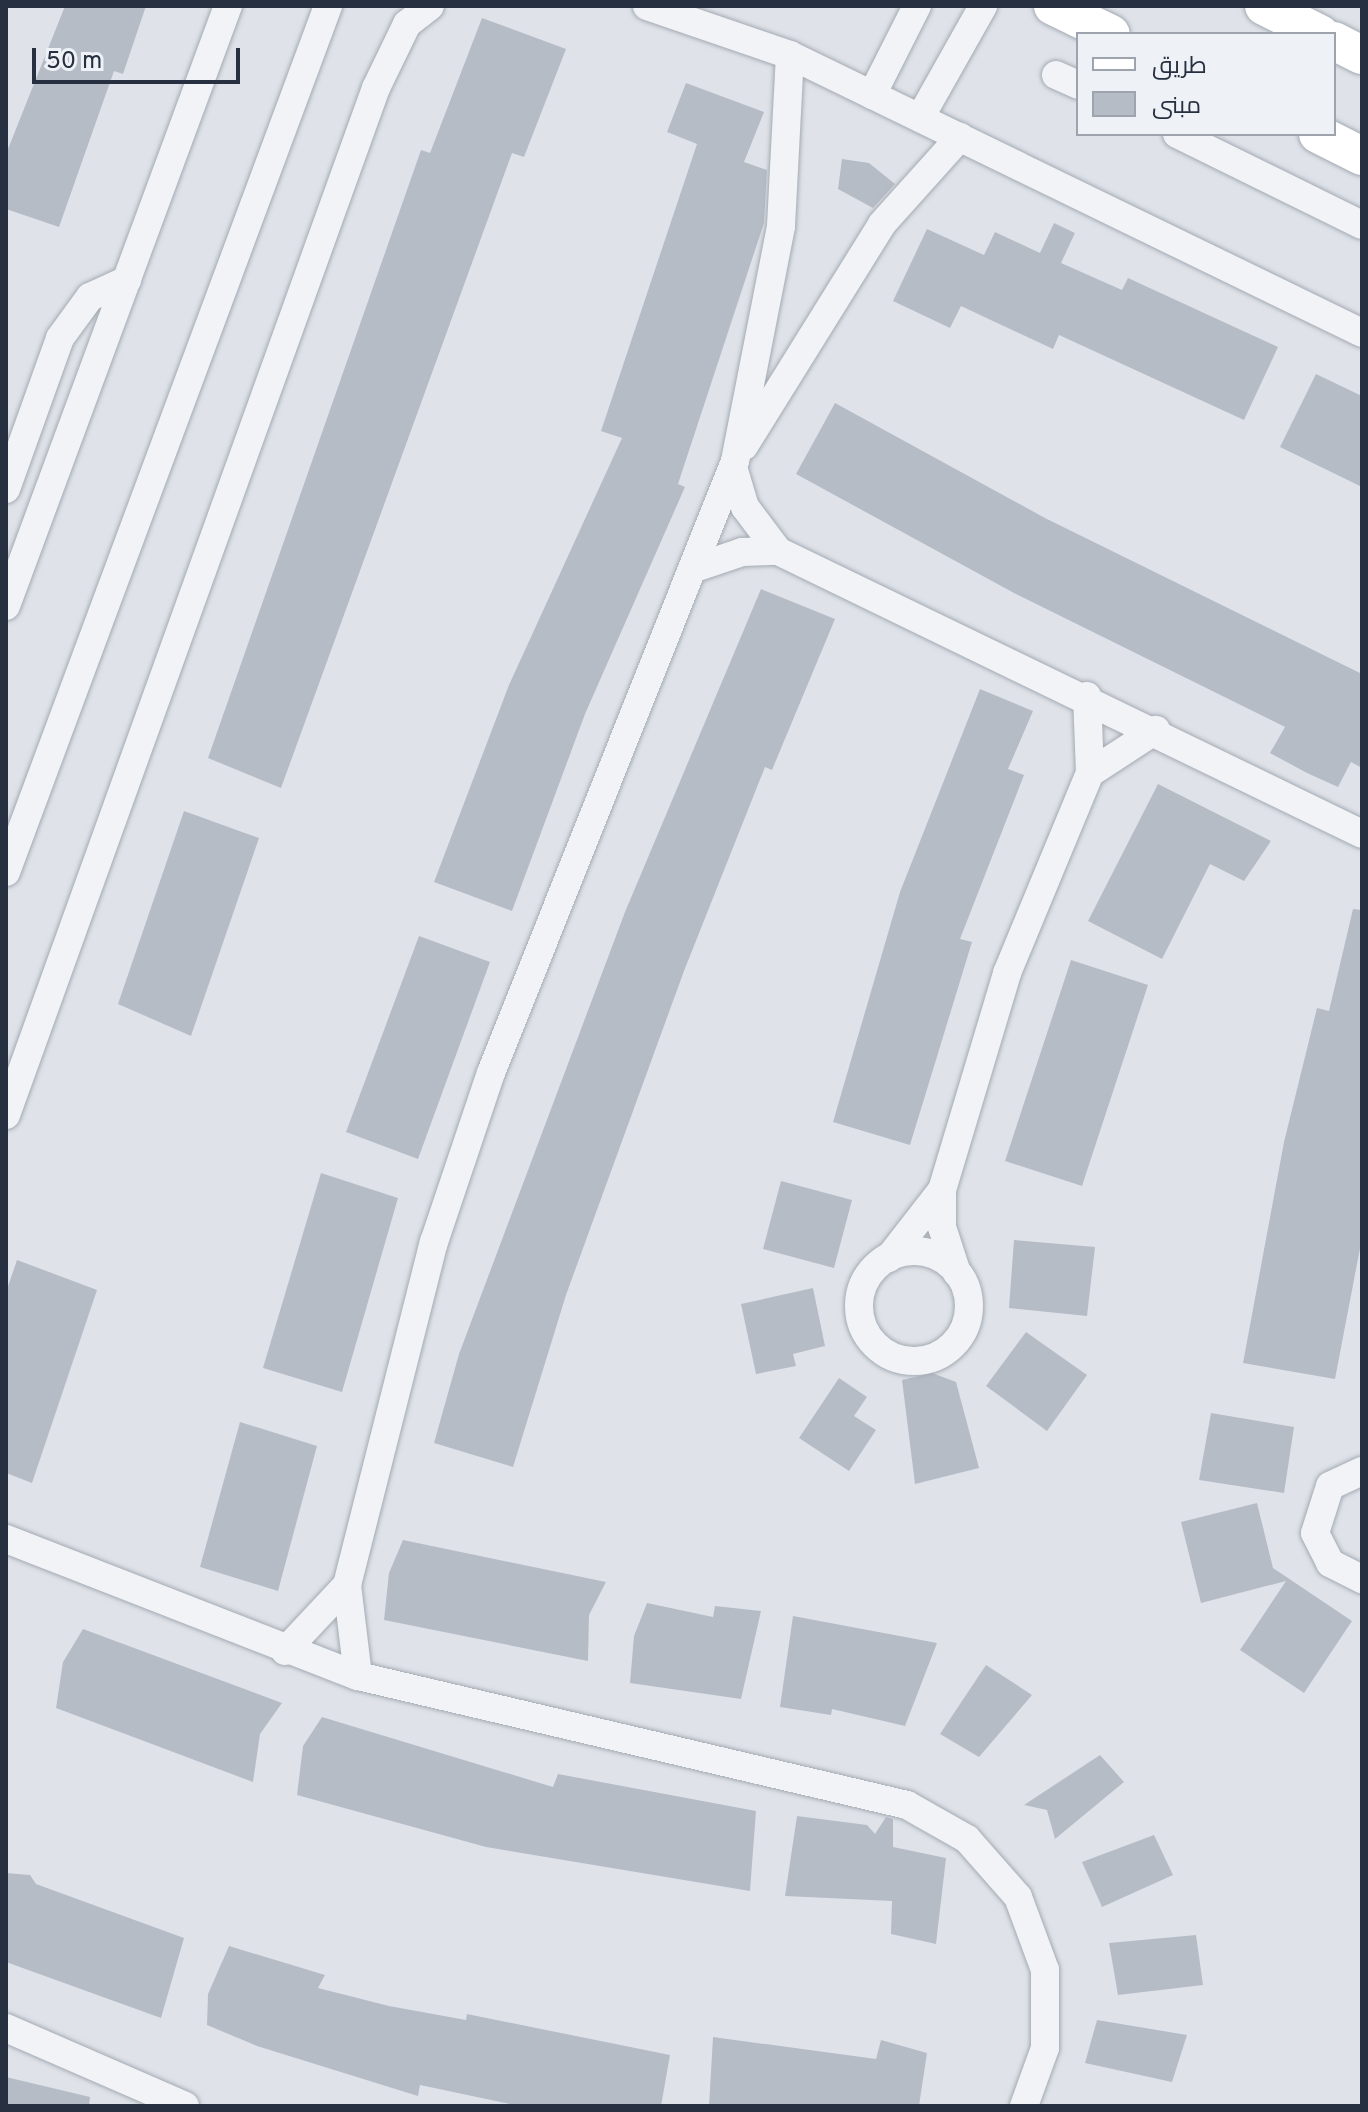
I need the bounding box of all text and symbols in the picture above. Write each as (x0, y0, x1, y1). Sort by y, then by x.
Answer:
scale bar (36, 32, 244, 82)
legend (1076, 32, 1336, 136)
text: 50 m (46, 47, 102, 77)
text: طريق (1152, 52, 1207, 82)
text: مبنى (1152, 92, 1201, 122)

